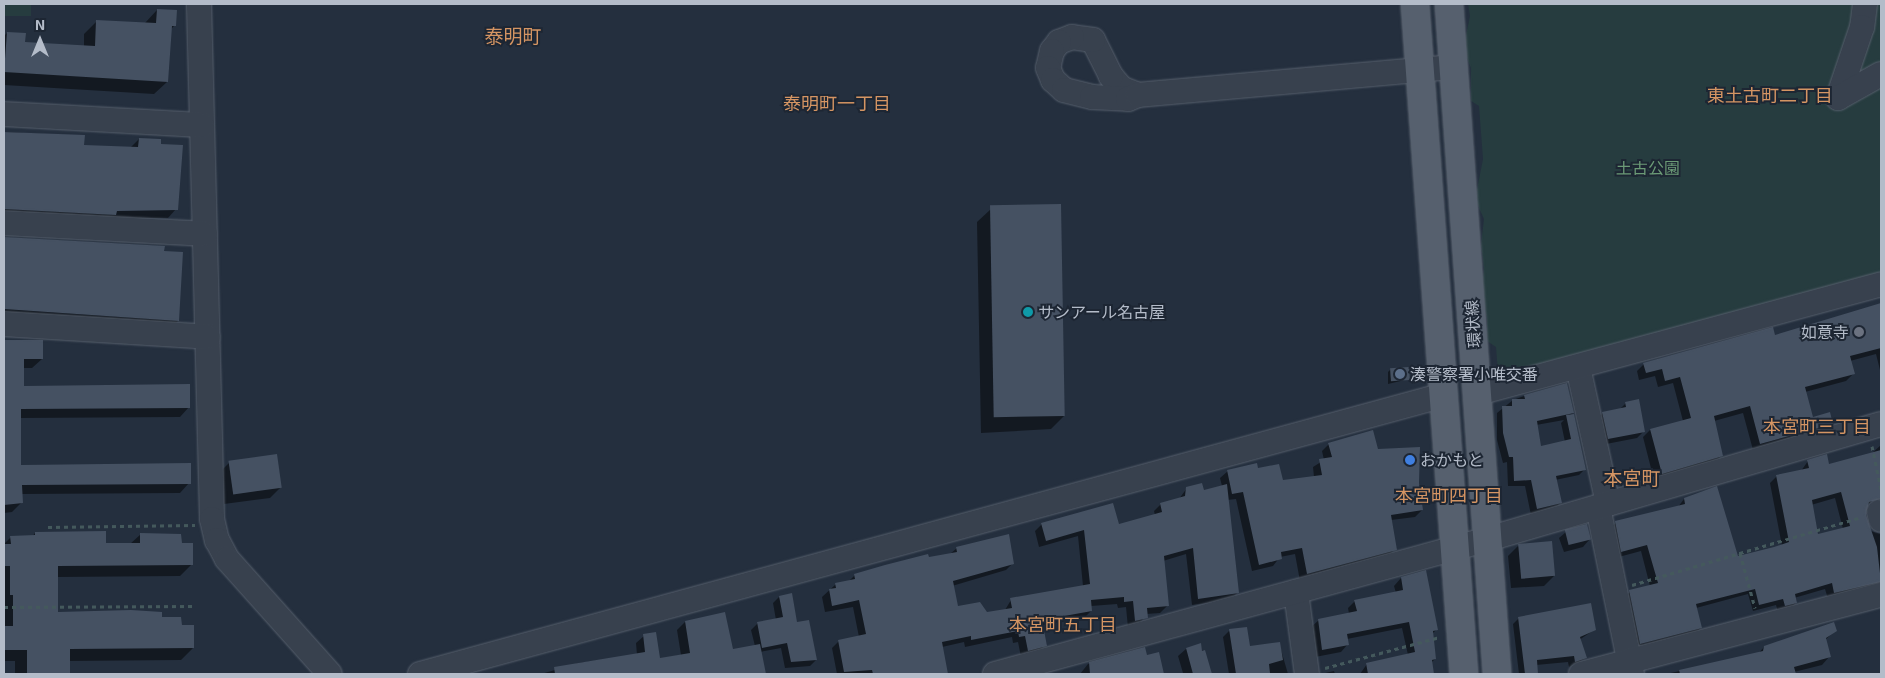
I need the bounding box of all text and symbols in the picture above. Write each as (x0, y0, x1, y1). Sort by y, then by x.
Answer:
north arrow (15, 15, 65, 65)
text: N (35, 16, 45, 33)
district label: 泰明町 (485, 25, 541, 47)
district label: 東土古町二丁目 (1707, 84, 1833, 106)
district label: 泰明町一丁目 (783, 92, 891, 114)
park label: 土古公園 (1616, 158, 1680, 178)
street label: 環状線 (1462, 299, 1484, 349)
place label: サンアール名古屋 (1038, 302, 1165, 322)
marker: サンアール名古屋 (1022, 306, 1034, 318)
place label: 如意寺 (1801, 322, 1849, 342)
marker: 如意寺 (1853, 326, 1865, 338)
place label: 湊警察署小唯交番 (1410, 364, 1538, 384)
marker: 湊警察署小唯交番 (1394, 368, 1406, 380)
district label: 本宮町三丁目 (1763, 415, 1871, 437)
place label: おかもと (1420, 450, 1484, 470)
marker: おかもと (1404, 454, 1416, 466)
district label: 本宮町 (1604, 467, 1660, 489)
district label: 本宮町四丁目 (1395, 484, 1503, 506)
district label: 本宮町五丁目 (1009, 613, 1117, 635)

